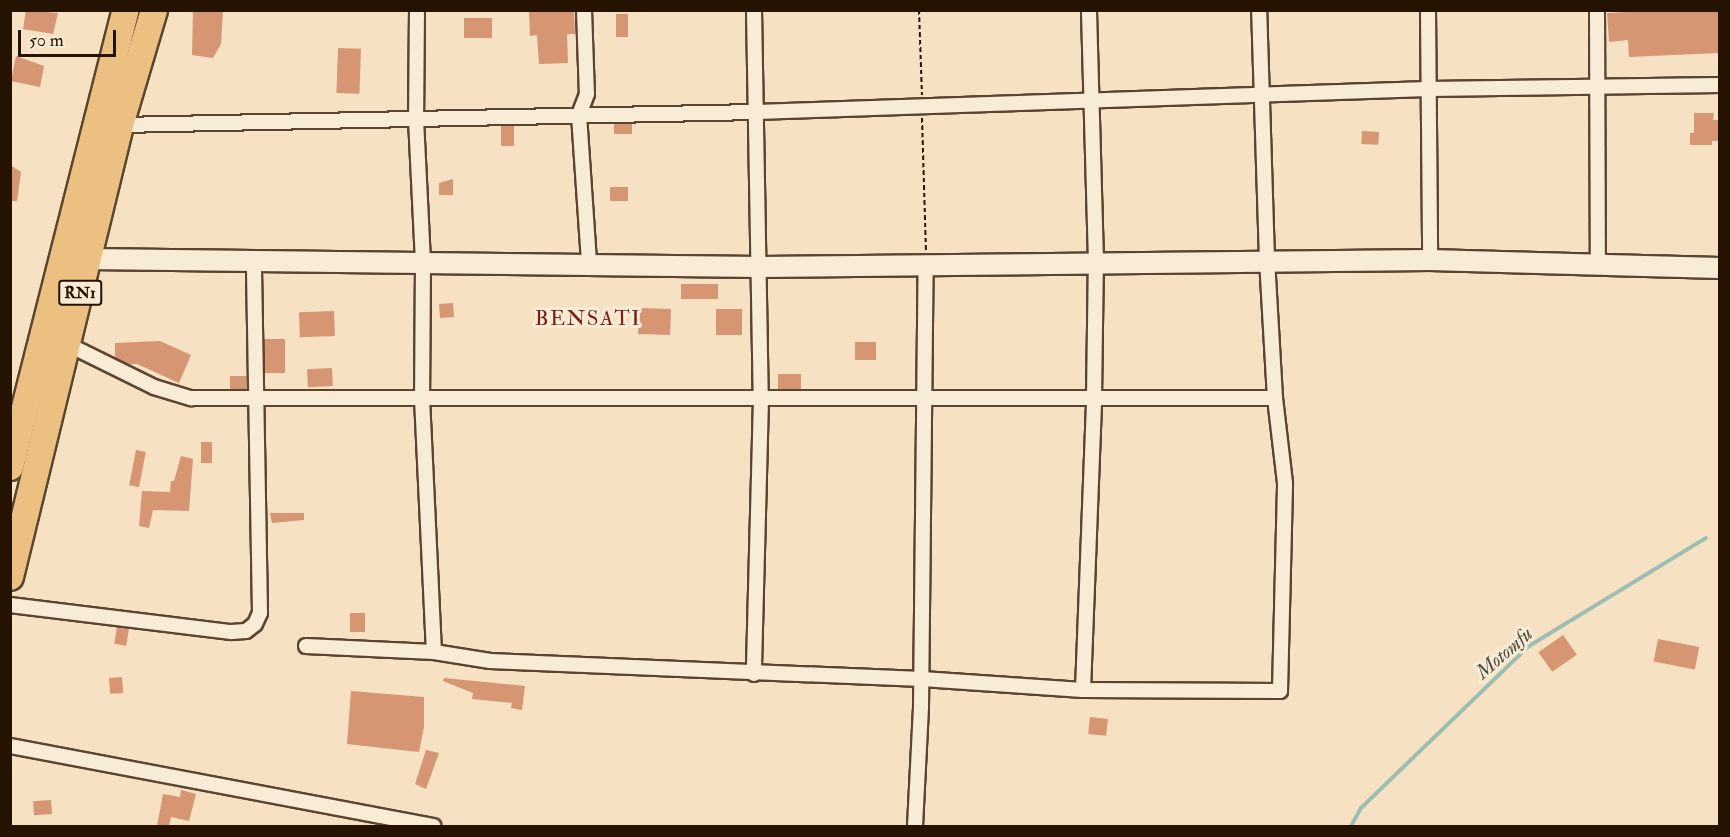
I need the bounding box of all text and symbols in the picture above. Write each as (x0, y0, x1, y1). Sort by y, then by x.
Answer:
scale bar (21, 18, 118, 56)
text: 50 m (29, 29, 64, 52)
road number: RN1 (58, 280, 103, 306)
district label: BENSATI (535, 306, 641, 332)
water label: Motomfu (1471, 622, 1537, 684)

